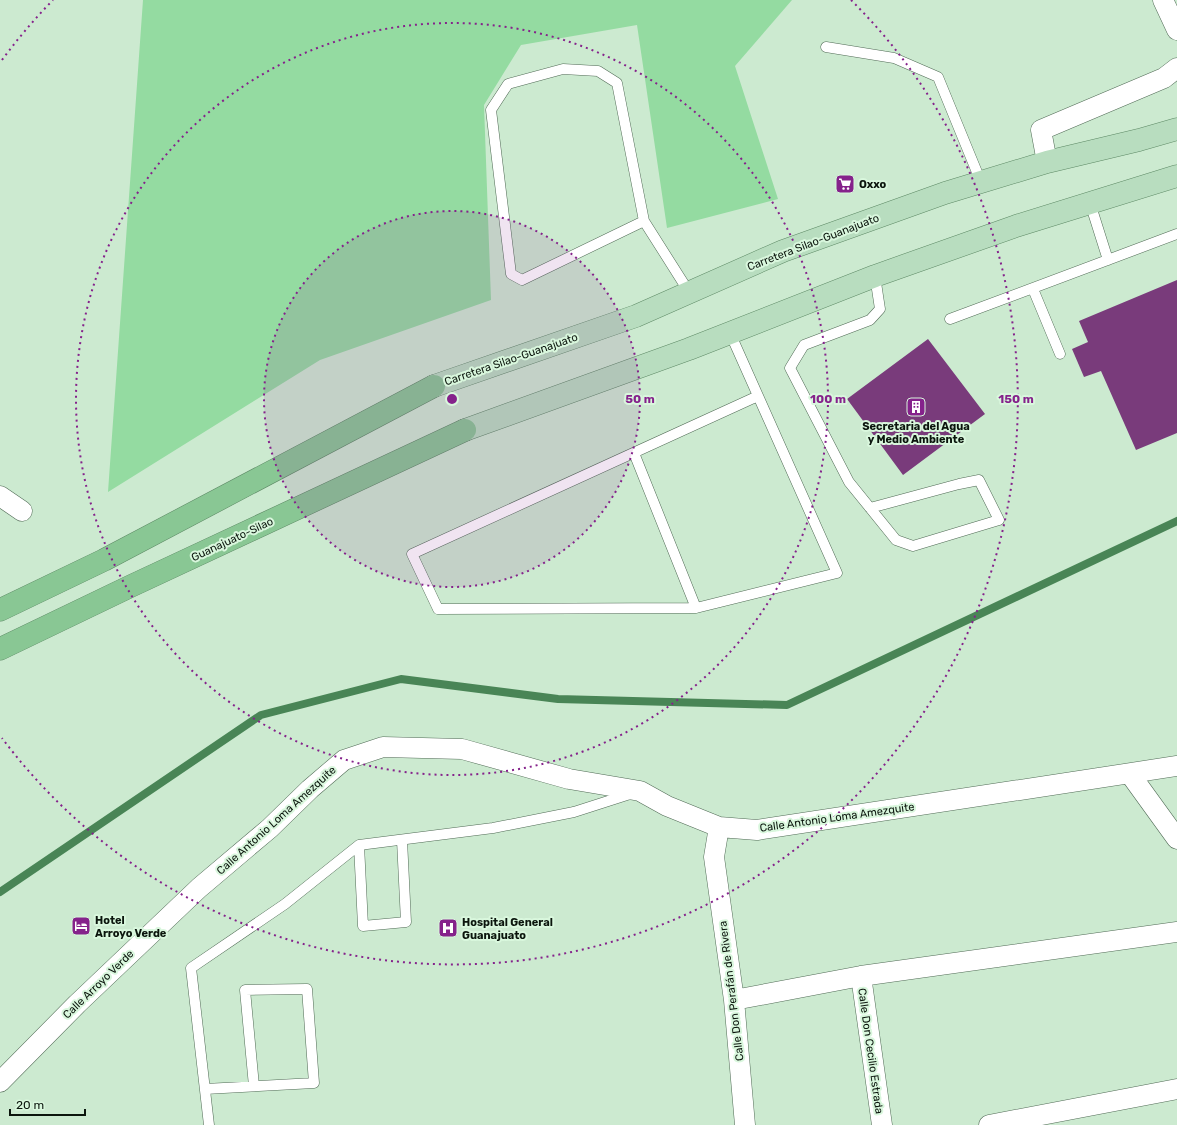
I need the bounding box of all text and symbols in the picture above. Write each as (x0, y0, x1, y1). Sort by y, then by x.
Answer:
supermarket icon: Oxxo (834, 173, 856, 195)
place label: Oxxo (859, 178, 886, 191)
street label: Carretera Silao-Guanajuato (745, 211, 881, 274)
street label: Carretera Silao-Guanajuato (443, 331, 579, 388)
centre of rings (445, 392, 459, 406)
text: 50 m (625, 392, 655, 406)
text: 100 m (810, 392, 846, 406)
text: 150 m (998, 392, 1034, 406)
building icon: Secretaria del Agua y Medio Ambiente (905, 396, 927, 418)
place label: Secretaria del Agua y Medio Ambiente (862, 420, 970, 446)
street label: Guanajuato-Silao (189, 515, 275, 564)
street label: Calle Antonio Loma Amezquite (214, 763, 339, 877)
street label: Calle Antonio Loma Amezquite (759, 800, 915, 835)
place label: Hotel Arroyo Verde (95, 914, 167, 940)
hotel icon: Hotel Arroyo Verde (70, 915, 92, 937)
place label: Hospital General Guanajuato (462, 916, 553, 942)
hospital icon: Hospital General Guanajuato (437, 917, 459, 939)
street label: Calle Don Perafán de Rivera (716, 920, 747, 1062)
street label: Calle Arroyo Verde (60, 947, 136, 1021)
street label: Calle Don Cecilio Estrada (855, 987, 886, 1115)
scale bar (10, 1091, 85, 1117)
text: 20 m (16, 1098, 44, 1112)

